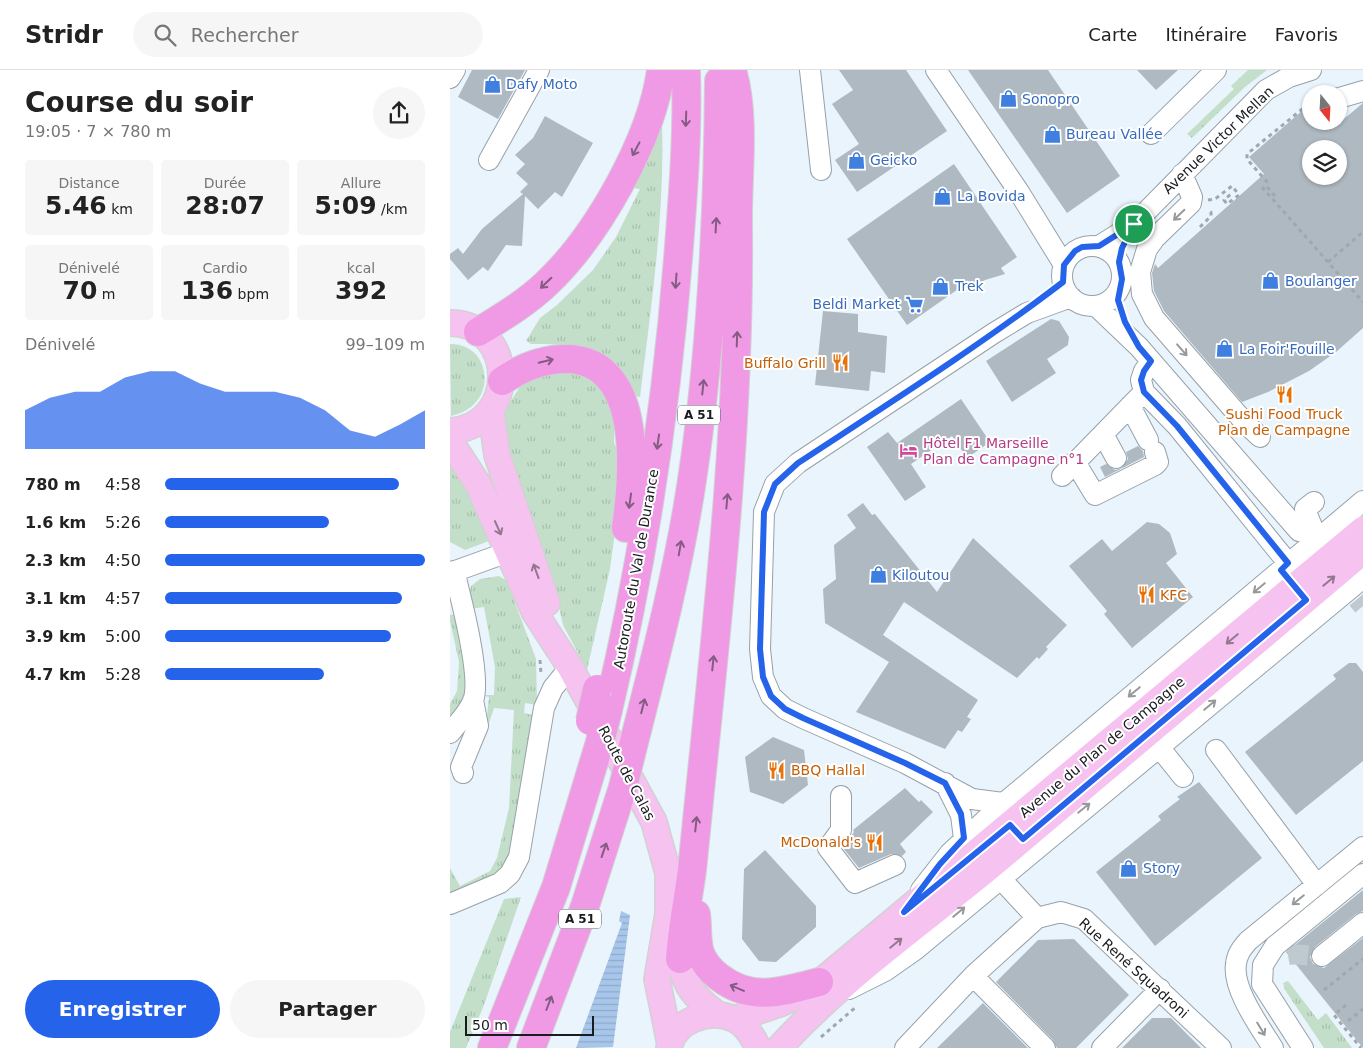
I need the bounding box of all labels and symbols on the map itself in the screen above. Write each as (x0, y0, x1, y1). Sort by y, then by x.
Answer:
shop icon: Dafy Moto (482, 74, 502, 94)
place label: Dafy Moto (506, 76, 577, 92)
street label: Avenue Victor Mellan (1159, 83, 1277, 197)
north arrow (1302, 85, 1348, 130)
shop icon: Sonopro (998, 89, 1018, 109)
place label: Sonopro (1022, 91, 1080, 107)
one-way arrow (681, 110, 691, 126)
shop icon: Bureau Vallée (1042, 124, 1062, 144)
place label: Bureau Vallée (1066, 126, 1163, 142)
one-way arrow (631, 142, 641, 157)
shop icon: Geicko (846, 150, 866, 170)
place label: Geicko (870, 152, 917, 168)
shop icon: La Bovida (933, 186, 953, 206)
place label: La Bovida (957, 188, 1026, 204)
pin (1113, 203, 1155, 245)
one-way arrow (1173, 209, 1186, 221)
one-way arrow (712, 218, 721, 234)
shop icon: Boulanger (1261, 271, 1281, 291)
one-way arrow (672, 273, 681, 289)
place label: Boulanger (1285, 273, 1357, 289)
shop icon: Trek (931, 276, 951, 296)
one-way arrow (540, 277, 552, 290)
place label: Trek (954, 278, 985, 294)
supermarket icon: Beldi Market (904, 294, 924, 314)
place label: Beldi Market (813, 296, 901, 312)
one-way arrow (733, 331, 742, 347)
shop icon: La Foir'Fouille (1215, 339, 1235, 359)
place label: La Foir'Fouille (1239, 341, 1335, 357)
one-way arrow (1176, 343, 1187, 356)
restaurant icon: Buffalo Grill (830, 353, 850, 373)
place label: Buffalo Grill (744, 355, 826, 371)
one-way arrow (537, 356, 553, 365)
one-way arrow (698, 380, 708, 396)
restaurant icon: Sushi Food Truck Plan de Campagne (1274, 384, 1294, 404)
road number: A 51 (678, 406, 720, 424)
place label: Sushi Food Truck Plan de Campagne (1218, 406, 1350, 438)
one-way arrow (653, 434, 663, 450)
place label: Hôtel F1 Marseille Plan de Campagne n°1 (923, 435, 1084, 467)
hotel icon: Hôtel F1 Marseille Plan de Campagne n°1 (899, 441, 919, 461)
street label: Autoroute du Val de Durance (611, 468, 661, 670)
one-way arrow (625, 493, 635, 509)
one-way arrow (722, 493, 732, 509)
one-way arrow (493, 520, 503, 535)
one-way arrow (675, 540, 685, 556)
one-way arrow (531, 564, 540, 580)
shop icon: Kiloutou (868, 565, 888, 585)
place label: Kiloutou (892, 567, 949, 583)
one-way arrow (1322, 575, 1335, 586)
one-way arrow (1252, 583, 1265, 594)
restaurant icon: KFC (1136, 585, 1156, 605)
place label: KFC (1160, 587, 1187, 603)
one-way arrow (1225, 633, 1238, 644)
one-way arrow (708, 655, 718, 671)
street label: Avenue du Plan de Campagne (1016, 673, 1188, 821)
one-way arrow (1128, 687, 1141, 698)
one-way arrow (639, 699, 648, 715)
one-way arrow (1203, 700, 1216, 711)
street label: Route de Calas (595, 723, 659, 823)
restaurant icon: BBQ Hallal (767, 760, 787, 780)
place label: BBQ Hallal (791, 762, 865, 778)
one-way arrow (1077, 803, 1090, 814)
one-way arrow (691, 817, 701, 833)
restaurant icon: McDonald's (865, 832, 885, 852)
place label: McDonald's (781, 834, 861, 850)
one-way arrow (600, 842, 609, 858)
shop icon: Story (1119, 858, 1139, 878)
place label: Story (1143, 860, 1180, 876)
one-way arrow (1292, 895, 1305, 906)
one-way arrow (953, 907, 966, 918)
road number: A 51 (559, 910, 601, 929)
street label: Rue René Squadroni (1076, 915, 1192, 1021)
one-way arrow (889, 937, 902, 948)
one-way arrow (730, 983, 745, 993)
one-way arrow (545, 995, 554, 1011)
scale bar (465, 1013, 594, 1036)
one-way arrow (1257, 1022, 1267, 1036)

